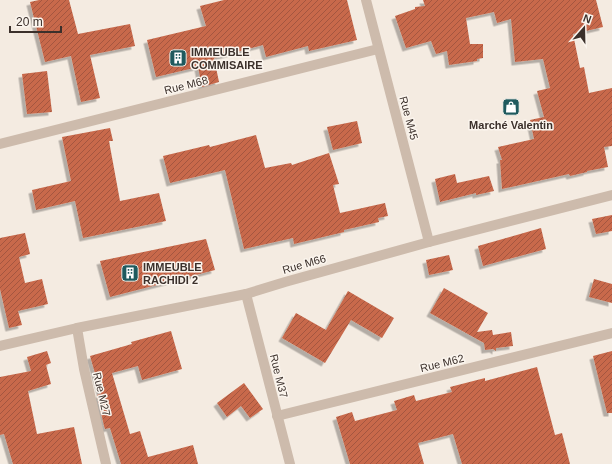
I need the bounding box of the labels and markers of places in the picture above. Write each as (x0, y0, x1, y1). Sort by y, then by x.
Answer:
place label: IMMEUBLE COMMISAIRE (191, 46, 263, 71)
building icon: IMMEUBLE COMMISAIRE (168, 48, 188, 68)
shop icon: Marché Valentin (501, 97, 521, 117)
place label: Marché Valentin (469, 119, 553, 131)
place label: IMMEUBLE RACHIDI 2 (143, 261, 202, 286)
building icon: IMMEUBLE RACHIDI 2 (120, 263, 140, 283)

